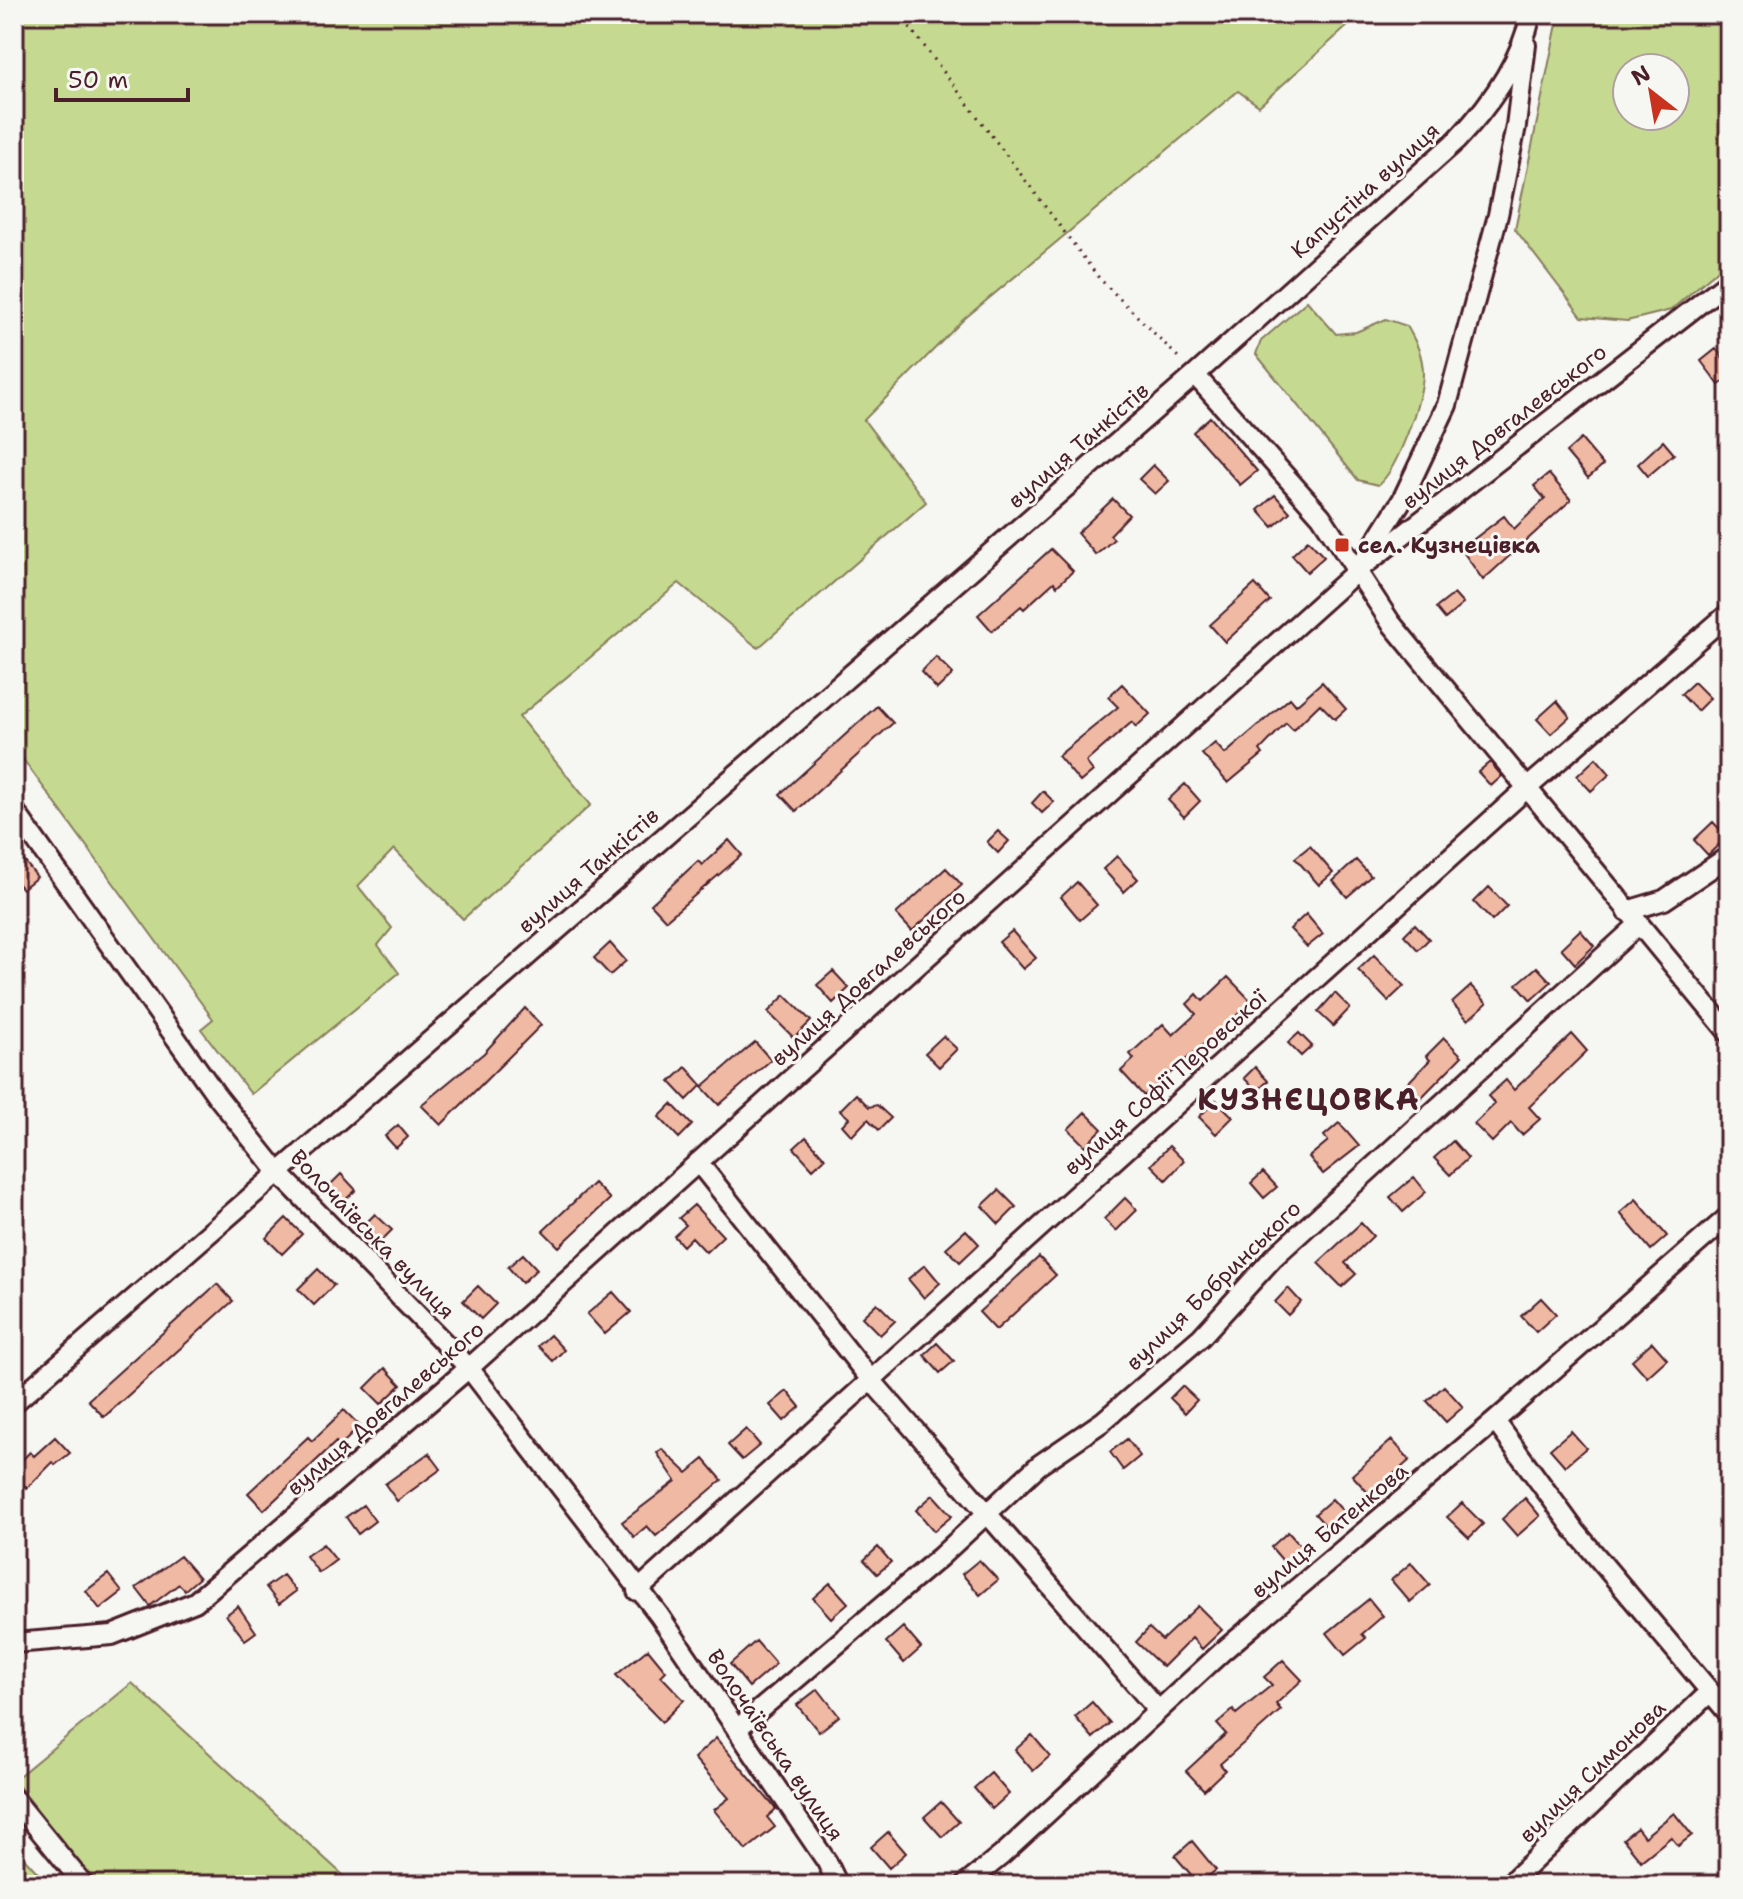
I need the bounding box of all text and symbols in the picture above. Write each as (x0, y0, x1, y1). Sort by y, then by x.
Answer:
scale bar (56, 52, 188, 102)
north arrow (1611, 52, 1691, 132)
text: N (1626, 58, 1656, 92)
text: 50 m (68, 64, 128, 96)
street label: Капустіна вулиця (1285, 116, 1446, 265)
street label: вулиця Довгалевського (1396, 337, 1613, 515)
street label: вулиця Танкістів (1002, 376, 1155, 515)
place label: сел. Кузнецівка (1358, 531, 1540, 560)
marker: сел. Кузнецівка (1333, 536, 1351, 554)
street label: вулиця Танкістів (512, 801, 665, 940)
street label: вулиця Довгалевського (765, 882, 972, 1073)
street label: вулиця Софії Перовської (1057, 983, 1274, 1182)
district label: КУЗНЄЦОВКА (1197, 1079, 1421, 1120)
street label: Волочаївська вулиця (284, 1143, 461, 1325)
street label: вулиця Бобринського (1119, 1194, 1307, 1377)
street label: вулиця Довгалевського (281, 1315, 490, 1502)
street label: вулиця Батенкова (1245, 1456, 1414, 1605)
street label: Волочаївська вулиця (701, 1644, 851, 1847)
street label: вулиця Симонова (1513, 1694, 1672, 1849)

